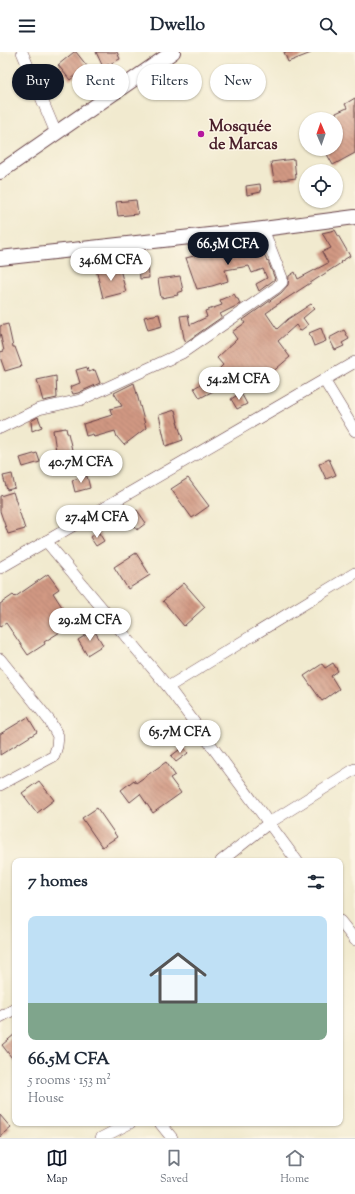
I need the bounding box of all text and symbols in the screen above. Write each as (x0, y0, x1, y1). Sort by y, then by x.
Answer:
text: Dwello (150, 13, 205, 39)
icon: menu (16, 15, 38, 37)
icon: search (317, 15, 339, 37)
chip: Buy (12, 64, 64, 100)
chip: Rent (72, 64, 129, 100)
chip: Filters (137, 64, 202, 100)
chip: New (210, 64, 266, 100)
north arrow (299, 112, 343, 156)
map controls (299, 112, 343, 208)
place label: Mosquée de Marcas (209, 116, 278, 157)
marker: Mosquée de Marcas (196, 129, 206, 139)
button: locate (299, 164, 343, 208)
pin: 66.5M CFA (182, 232, 274, 266)
text: 66.5M CFA (197, 236, 259, 254)
pin: 34.6M CFA (65, 248, 157, 282)
text: 34.6M CFA (79, 252, 143, 270)
pin: 54.2M CFA (193, 367, 285, 401)
text: 54.2M CFA (208, 371, 270, 389)
pin: 40.7M CFA (35, 450, 127, 484)
text: 40.7M CFA (49, 454, 113, 472)
pin: 27.4M CFA (51, 505, 143, 539)
text: 27.4M CFA (65, 509, 129, 527)
pin: 29.2M CFA (44, 608, 136, 642)
text: 29.2M CFA (58, 612, 122, 630)
pin: 65.7M CFA (134, 720, 226, 754)
text: 65.7M CFA (149, 724, 211, 742)
text: 7 homes (28, 870, 88, 894)
icon: filters (305, 871, 327, 893)
icon: home (142, 942, 214, 1014)
text: 66.5M CFA (28, 1048, 110, 1072)
text: 5 rooms · 153 m² (28, 1072, 111, 1090)
text: House (28, 1090, 64, 1108)
tab: Map (46, 1147, 68, 1187)
tab: Saved (160, 1147, 188, 1187)
tab: Home (280, 1147, 309, 1187)

